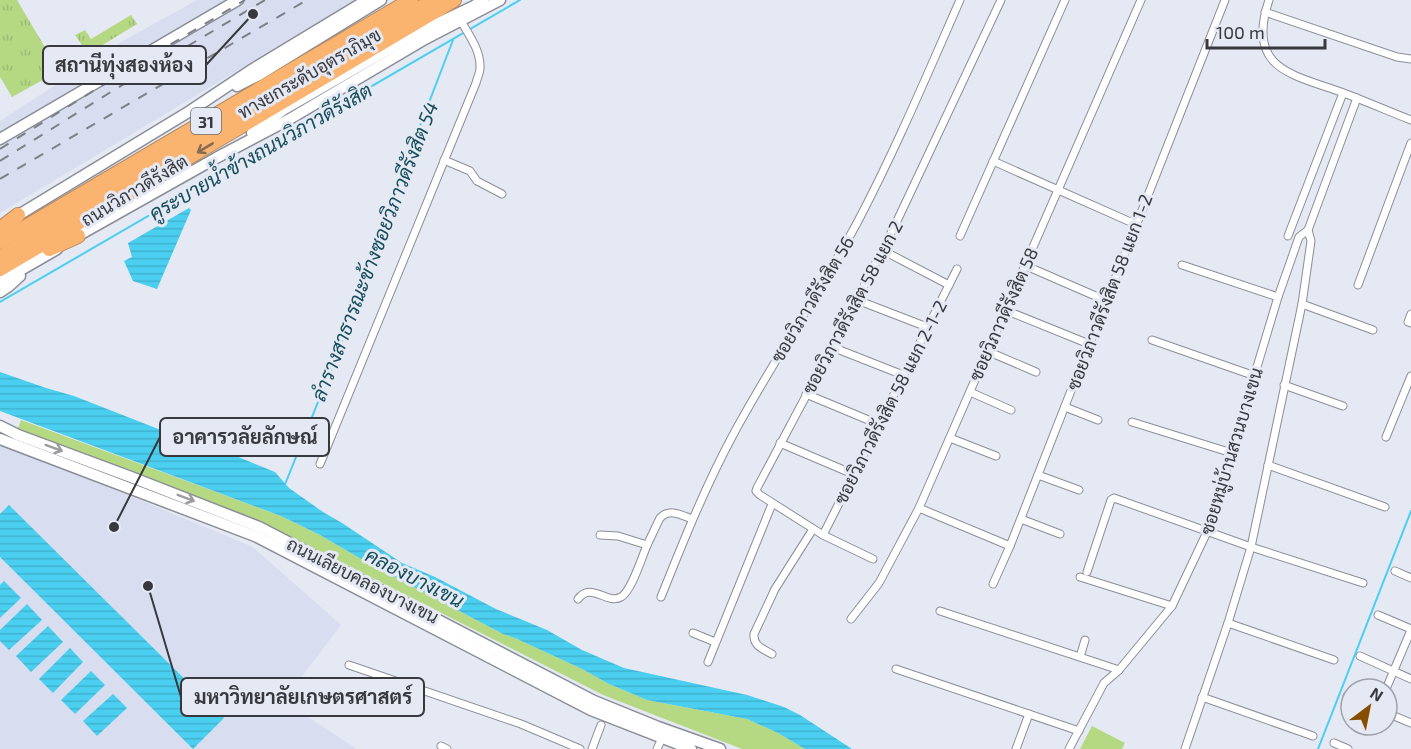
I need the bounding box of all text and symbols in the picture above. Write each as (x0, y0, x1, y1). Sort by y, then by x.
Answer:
scale bar (1207, 12, 1326, 50)
text: 100 m (1216, 21, 1265, 43)
street label: ทางยกระดับอุตราภิมุข (233, 23, 386, 125)
callout: สถานีทุ่งสองห้อง (43, 46, 206, 84)
text: สถานีทุ่งสองห้อง (55, 52, 193, 80)
water label: คูระบายน้ำข้างถนนวิภาวดีรังสิต (142, 73, 378, 228)
water label: ลำรางสาธารณะข้างซอยวิภาวดีรังสิต 54 (306, 98, 442, 404)
road number: 31 (191, 108, 221, 134)
one-way arrow (197, 142, 214, 154)
street label: ถนนวิภาวดีรังสิต (76, 149, 191, 230)
street label: ซอยวิภาวดีรังสิต 58 แยก 1-2 (1060, 191, 1157, 393)
street label: ซอยวิภาวดีรังสิต 58 แยก 2 (796, 216, 907, 397)
street label: ซอยวิภาวดีรังสิต 56 (765, 231, 858, 366)
street label: ซอยวิภาวดีรังสิต 58 (963, 243, 1042, 384)
street label: ซอยวิภาวดีรังสิต 58 แยก 2-1-2 (828, 296, 951, 508)
street label: ซอยหมู่บ้านสวนบางเขน (1195, 365, 1270, 538)
callout: อาคารวลัยลักษณ์ (160, 418, 329, 456)
text: อาคารวลัยลักษณ์ (172, 424, 318, 448)
one-way arrow (44, 444, 63, 455)
one-way arrow (176, 493, 195, 504)
street label: ถนนเลียบคลองบางเขน (283, 531, 443, 628)
water label: คลองบางเขน (362, 542, 468, 612)
north arrow (1339, 677, 1399, 737)
callout: มหาวิทยาลัยเกษตรศาสตร์ (181, 678, 424, 716)
text: N (1367, 683, 1387, 705)
text: มหาวิทยาลัยเกษตรศาสตร์ (194, 684, 414, 708)

